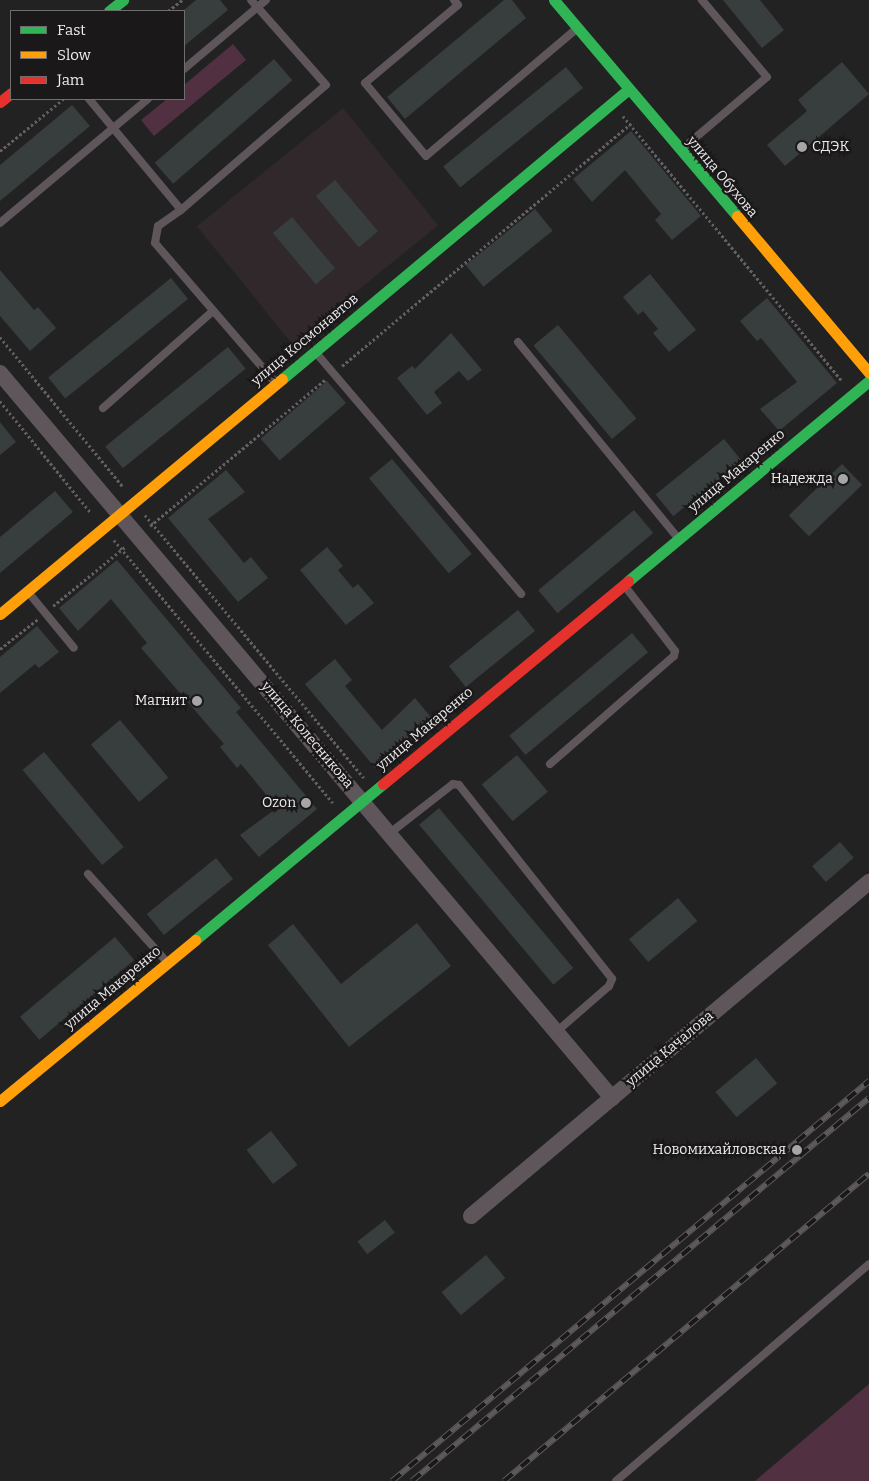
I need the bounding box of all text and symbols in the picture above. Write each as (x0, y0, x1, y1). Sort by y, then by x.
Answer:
legend (10, 10, 185, 100)
text: Fast (57, 21, 86, 39)
text: Slow (57, 46, 91, 64)
text: Jam (57, 71, 84, 89)
street label: улица Обухова (683, 133, 761, 221)
place label: СДЭК (812, 139, 849, 155)
marker: СДЭК (796, 141, 808, 153)
street label: улица Космонавтов (248, 290, 362, 390)
street label: улица Макаренко (685, 426, 789, 516)
place label: Надежда (771, 471, 833, 487)
marker: Надежда (837, 473, 849, 485)
street label: улица Колесникова (257, 678, 357, 792)
street label: улица Макаренко (373, 684, 477, 774)
place label: Магнит (135, 693, 187, 709)
marker: Магнит (191, 695, 203, 707)
place label: Ozon (262, 795, 296, 811)
marker: Ozon (300, 797, 312, 809)
street label: улица Макаренко (61, 943, 165, 1033)
street label: улица Качалова (623, 1008, 717, 1090)
place label: Новомихайловская (652, 1142, 786, 1158)
marker: Новомихайловская (790, 1143, 804, 1157)

